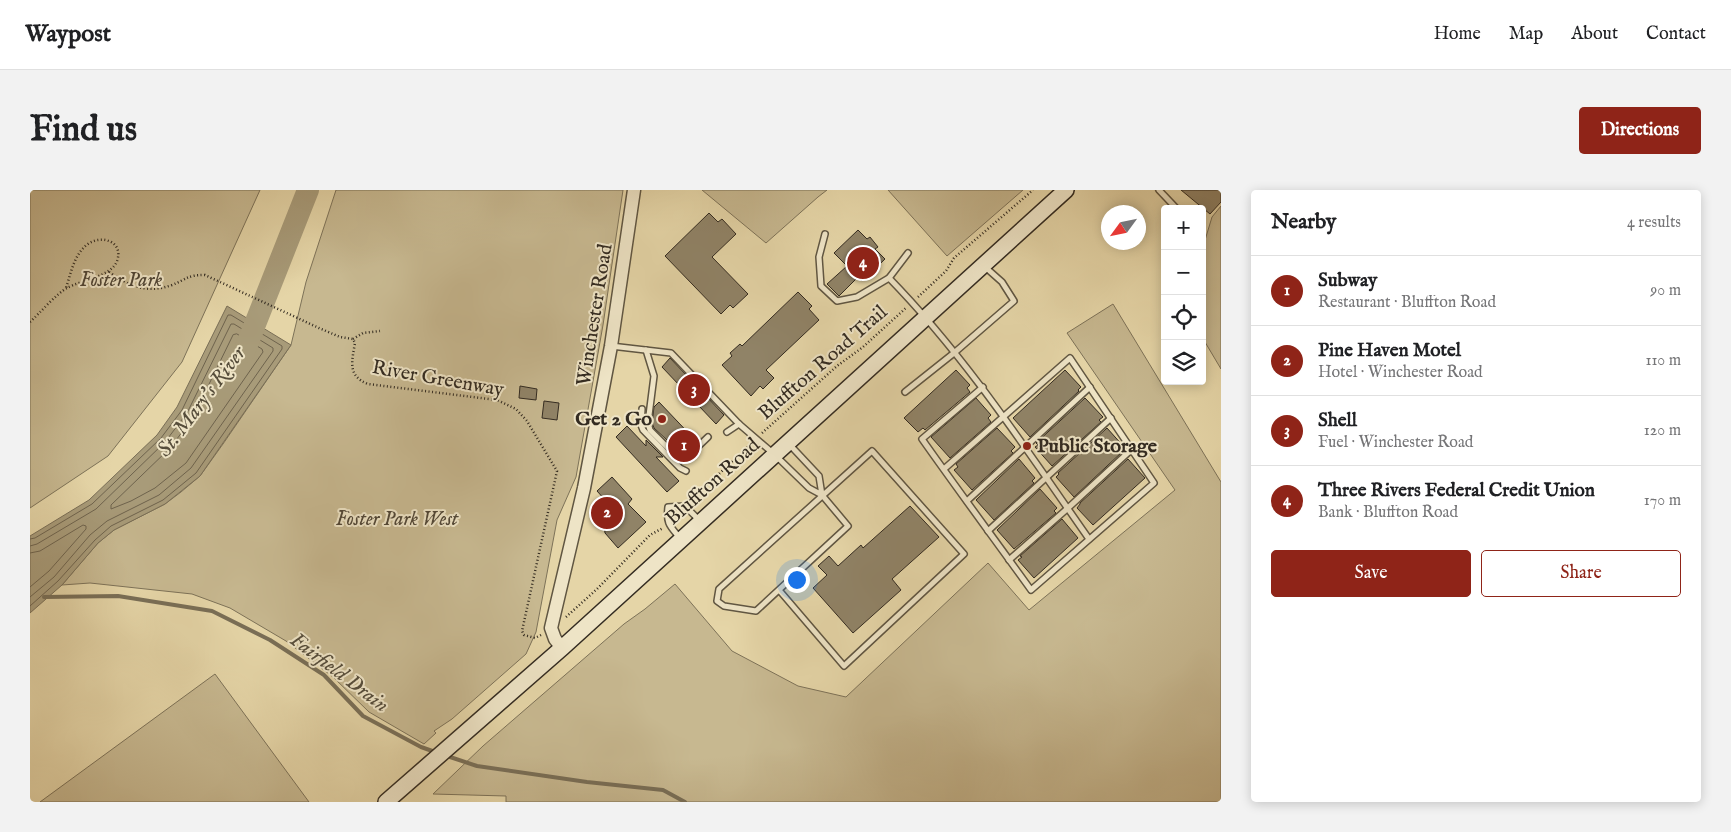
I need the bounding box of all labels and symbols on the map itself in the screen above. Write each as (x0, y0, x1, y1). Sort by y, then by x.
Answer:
north arrow (1101, 205, 1146, 250)
street label: Winchester Road (571, 242, 619, 388)
pin: 4 (847, 244, 879, 282)
park label: Foster Park (80, 268, 162, 293)
street label: Bluffton Road Trail (753, 300, 893, 426)
water label: St. Mary's River (151, 340, 253, 463)
street label: River Greenway (370, 355, 506, 403)
pin: 3 (678, 371, 710, 409)
place label: Get 2 Go (575, 407, 652, 432)
marker: Get 2 Go (656, 413, 668, 425)
pin: 1 (668, 427, 700, 465)
street label: Bluffton Road (661, 433, 766, 531)
place label: Public Storage (1037, 434, 1158, 459)
marker: Public Storage (1021, 440, 1033, 452)
pin: 2 (591, 494, 623, 532)
park label: Foster Park West (336, 507, 460, 532)
your location (784, 567, 810, 593)
water label: Fairfield Drain (284, 627, 394, 719)

